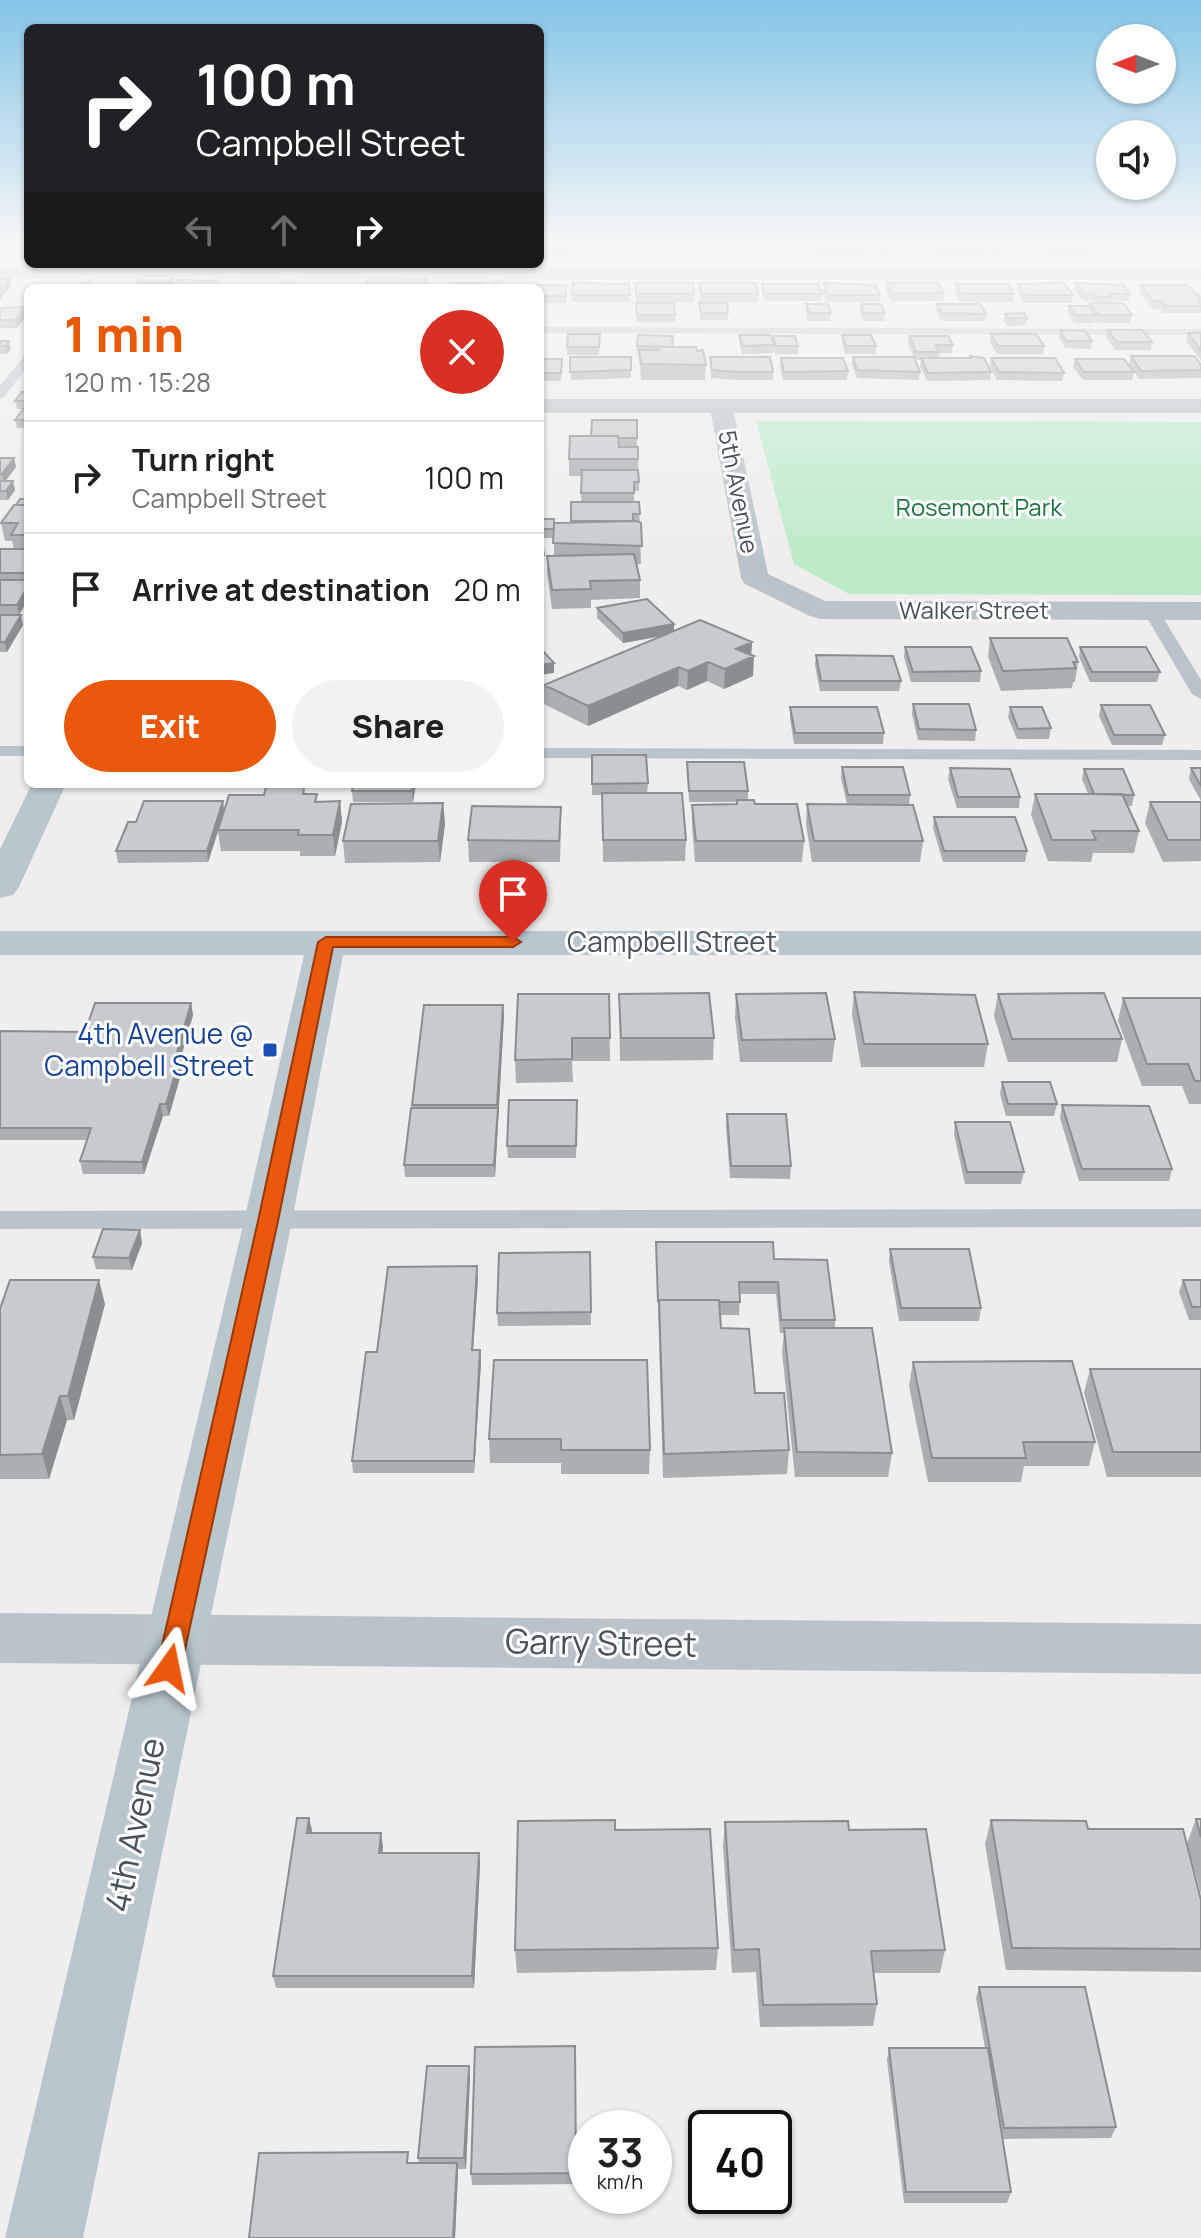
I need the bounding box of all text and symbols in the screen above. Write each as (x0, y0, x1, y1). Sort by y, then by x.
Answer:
north arrow (1096, 24, 1176, 104)
map controls (1096, 24, 1176, 200)
text: 100 m (196, 45, 356, 122)
icon: right (64, 56, 168, 160)
text: Campbell Street (196, 118, 466, 167)
button: sound (1096, 120, 1176, 200)
icon: left (178, 208, 222, 252)
icon: ahead (262, 208, 306, 252)
icon: right (346, 208, 390, 252)
text: 1 min (64, 301, 184, 366)
button: close (420, 310, 504, 394)
text: 120 m · 15:28 (64, 364, 211, 400)
street label: 5th Avenue (711, 427, 768, 556)
text: Turn right (132, 439, 275, 480)
icon: right (64, 455, 108, 499)
text: 100 m (424, 457, 504, 498)
text: Campbell Street (132, 480, 327, 516)
park label: Rosemont Park (896, 490, 1063, 523)
icon: arrive (64, 567, 108, 611)
text: Arrive at destination (132, 569, 430, 610)
text: 20 m (454, 569, 521, 610)
street label: Walker Street (899, 593, 1049, 626)
button: Exit (64, 680, 276, 772)
button: Share (292, 680, 504, 772)
pin (479, 860, 547, 942)
icon: arrive (491, 872, 535, 916)
street label: Campbell Street (567, 922, 777, 960)
place label: 4th Avenue @ Campbell Street (44, 1014, 254, 1084)
marker: 4th Avenue @ Campbell Street (261, 1041, 279, 1059)
street label: Garry Street (505, 1617, 697, 1667)
position arrow (127, 1626, 211, 1710)
street label: 4th Avenue (93, 1733, 175, 1916)
speed limit sign: 40 (688, 2110, 792, 2214)
text: 33 (597, 2124, 643, 2179)
text: km/h (597, 2168, 643, 2195)

